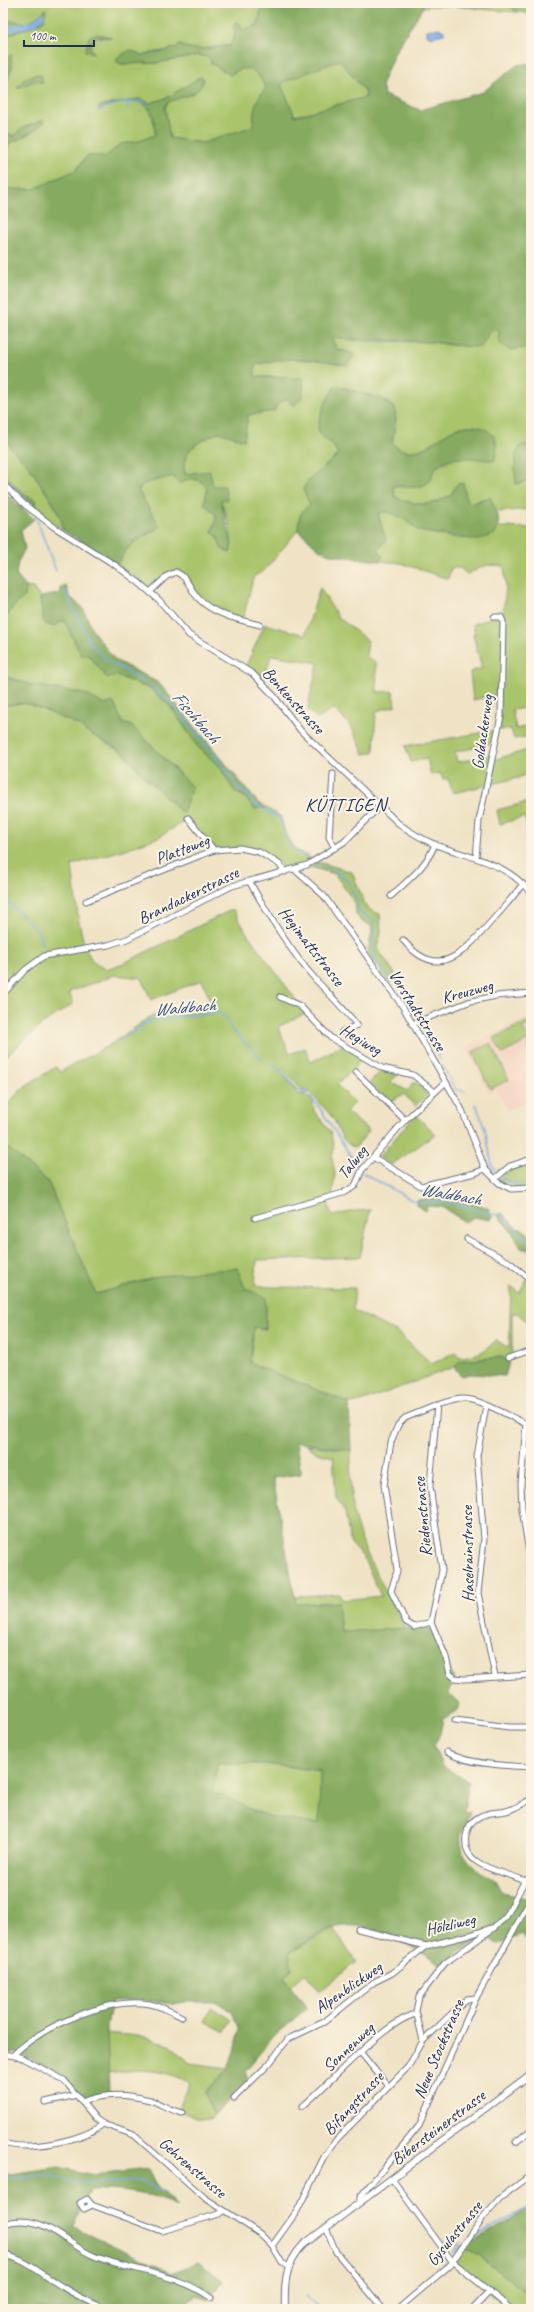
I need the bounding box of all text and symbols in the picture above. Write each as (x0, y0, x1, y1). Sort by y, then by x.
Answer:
scale bar (24, 22, 94, 48)
text: 100 m (30, 28, 57, 44)
street label: Benkenstrasse (258, 662, 330, 739)
water label: Fischbach (167, 686, 226, 749)
street label: Goldackerweg (467, 692, 498, 771)
district label: KÜTTIGEN (305, 793, 389, 817)
street label: Platteweg (153, 829, 214, 869)
street label: Brandackerstrasse (134, 861, 243, 929)
street label: Hegimattstrasse (274, 902, 350, 991)
street label: Vorstadtstrasse (384, 966, 452, 1056)
street label: Kreuzweg (439, 974, 496, 1008)
water label: Waldbach (154, 993, 218, 1021)
street label: Hegiweg (336, 1019, 386, 1060)
street label: Talweg (333, 1141, 373, 1183)
water label: Waldbach (419, 1178, 485, 1210)
street label: Riedenstrasse (408, 1475, 436, 1558)
street label: Haselrainstrasse (456, 1504, 479, 1602)
street label: Hölzliweg (423, 1908, 479, 1940)
street label: Alpenblickweg (311, 1956, 387, 2018)
street label: Neue Stockstrasse (408, 1995, 469, 2102)
street label: Sonnenweg (318, 2017, 380, 2077)
street label: Bifangstrasse (319, 2066, 389, 2140)
street label: Bibersteinerstrasse (387, 2084, 491, 2170)
street label: Gehrenstrasse (155, 2132, 232, 2203)
street label: Gysulastrasse (422, 2195, 488, 2270)

